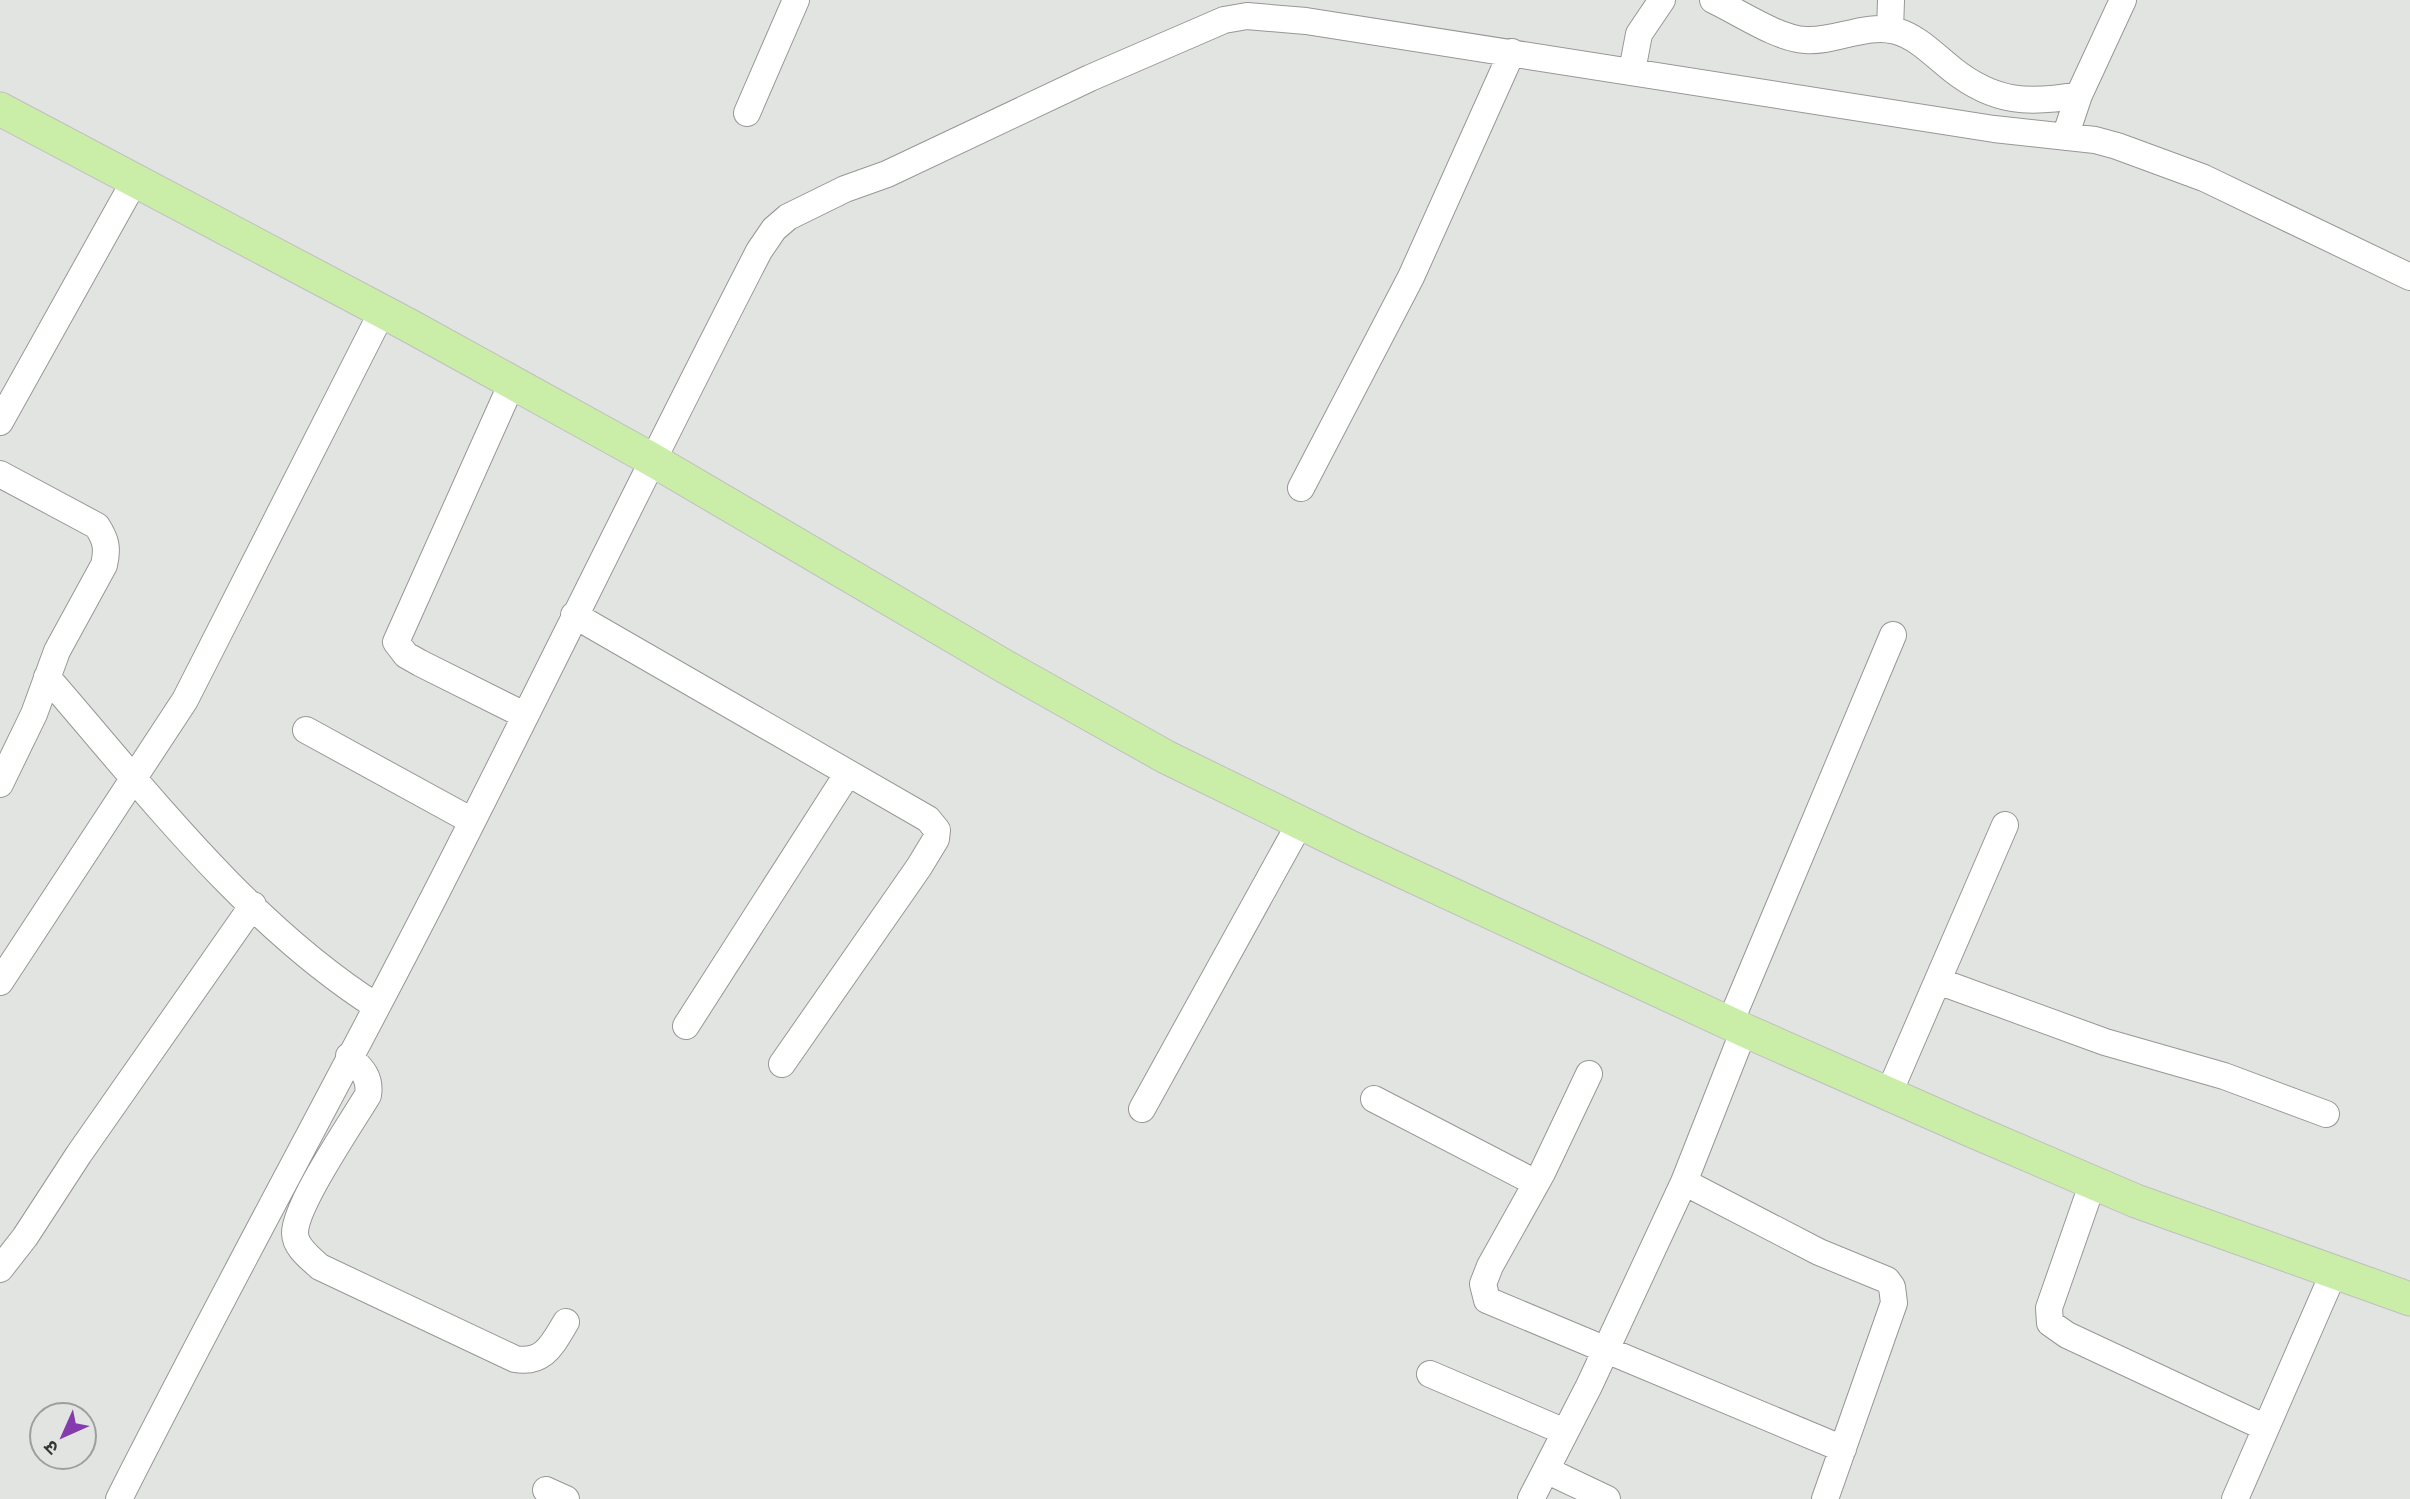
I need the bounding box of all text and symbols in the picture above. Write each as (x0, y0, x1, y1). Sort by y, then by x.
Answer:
north arrow (28, 1401, 98, 1471)
text: उ (38, 1435, 63, 1460)

